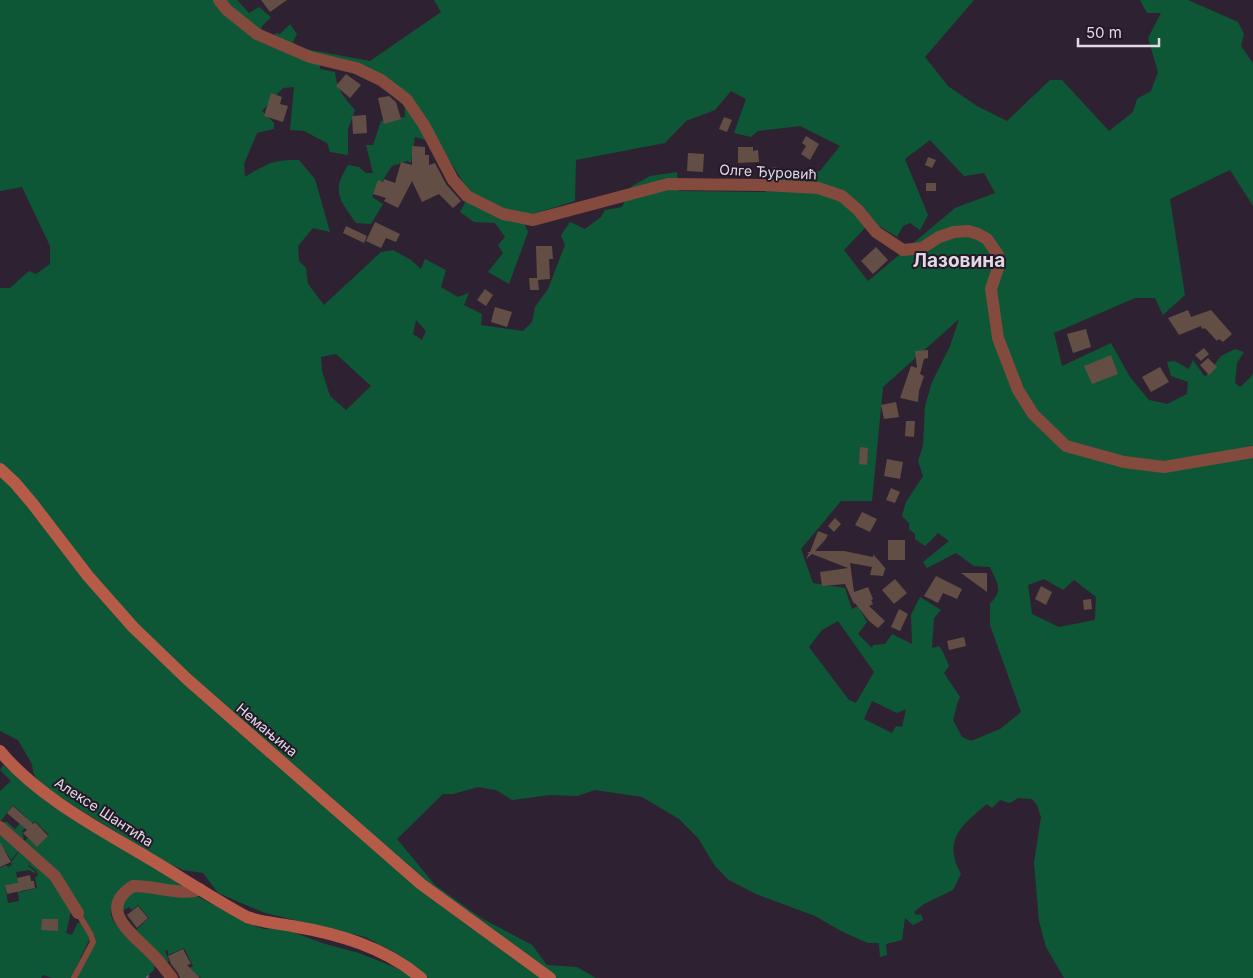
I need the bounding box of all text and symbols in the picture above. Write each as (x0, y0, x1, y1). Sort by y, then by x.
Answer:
scale bar (1078, 15, 1159, 47)
text: 50 m (1086, 23, 1122, 42)
street label: Олге Ђуровић (719, 160, 817, 183)
district label: Лазовина (913, 249, 1005, 272)
street label: Немањина (233, 699, 301, 760)
street label: Алексе Шантића (52, 773, 157, 850)

